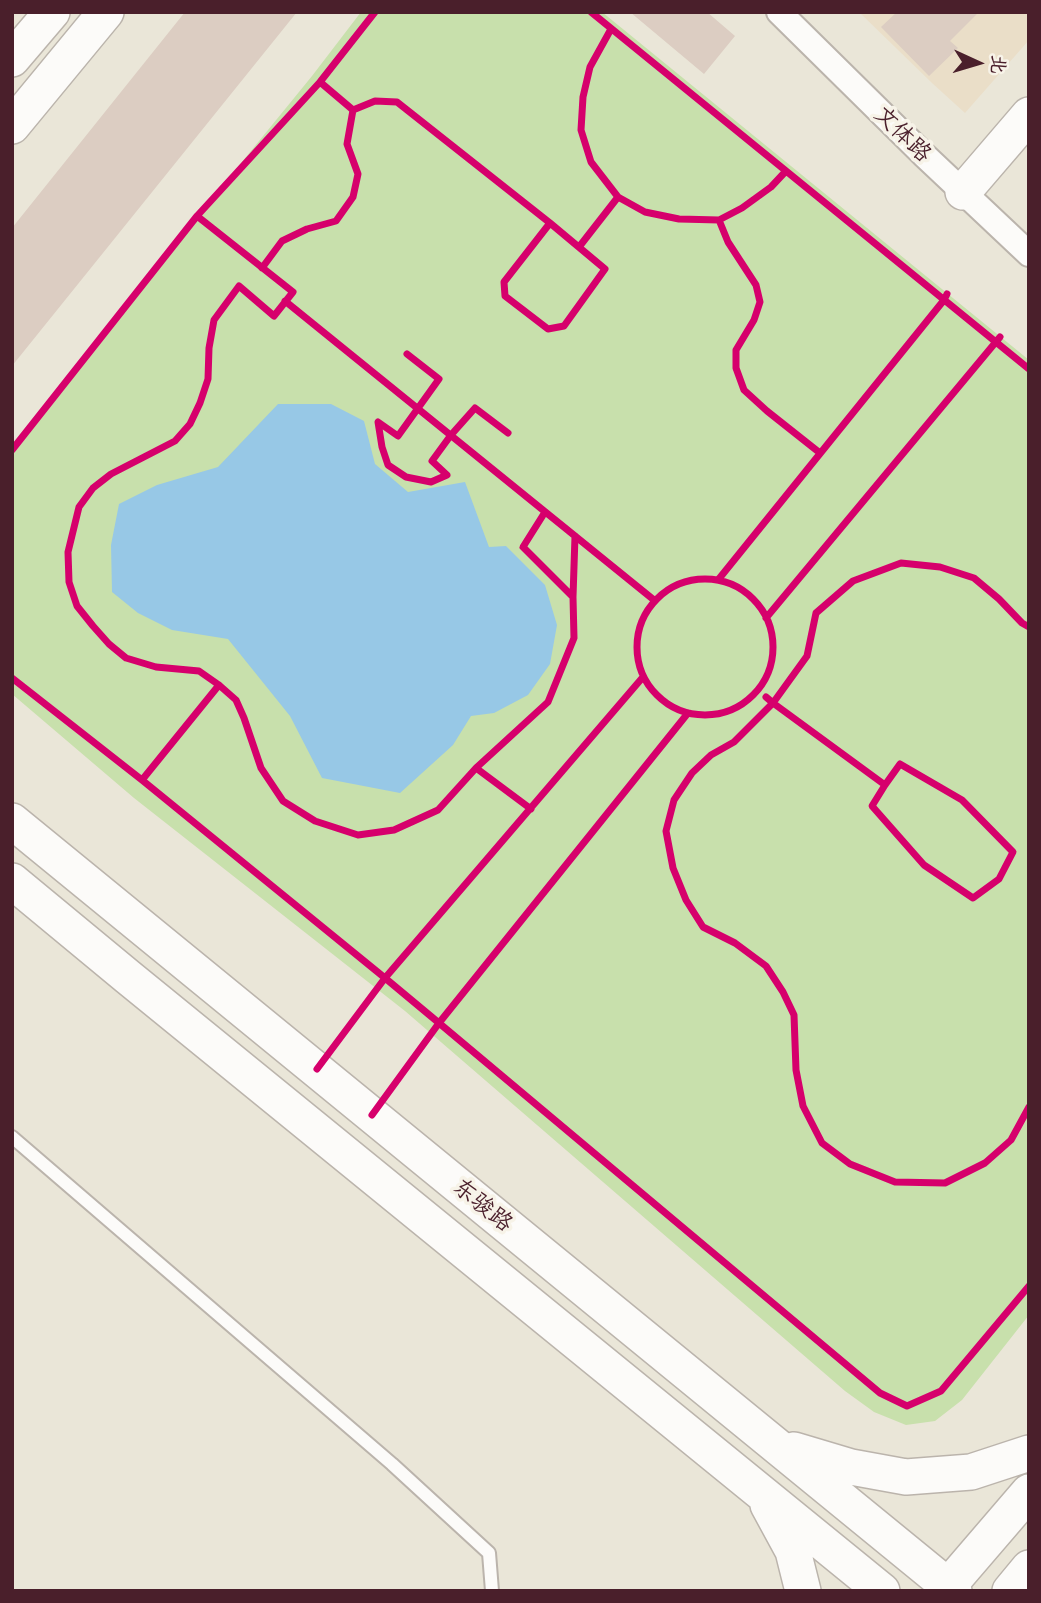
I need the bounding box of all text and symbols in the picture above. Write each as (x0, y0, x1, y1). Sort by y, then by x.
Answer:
north arrow (943, 28, 1013, 98)
text: 北 (986, 54, 1013, 75)
street label: 文体路 (869, 100, 937, 168)
street label: 东骏路 (448, 1173, 518, 1237)

